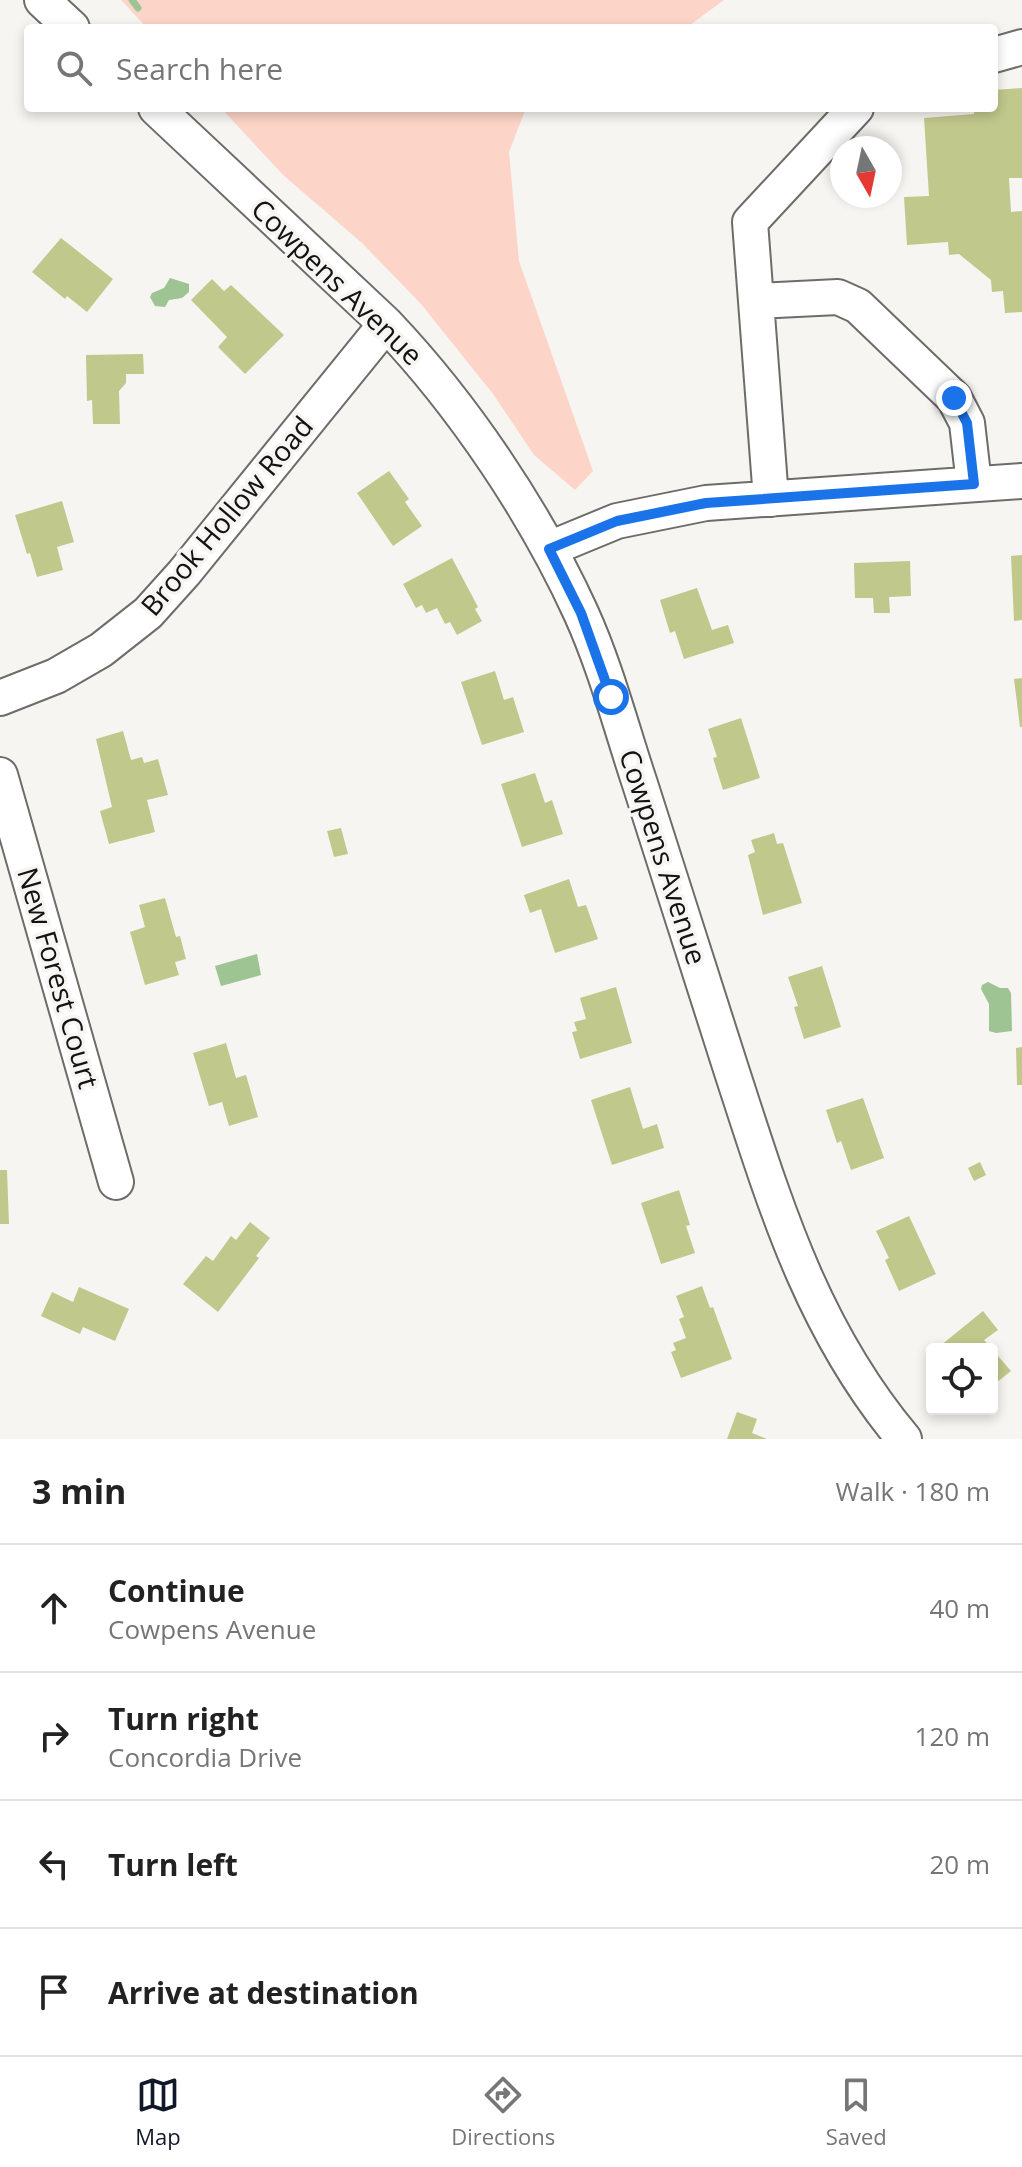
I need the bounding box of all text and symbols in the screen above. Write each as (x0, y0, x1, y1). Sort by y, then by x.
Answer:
search box (24, 24, 998, 112)
icon: search (52, 46, 96, 90)
text: Search here (116, 48, 283, 89)
north arrow (830, 136, 902, 208)
street label: Cowpens Avenue (244, 190, 432, 373)
route end (936, 380, 972, 416)
street label: Brook Hollow Road (132, 408, 321, 623)
route start (593, 679, 629, 715)
street label: Cowpens Avenue (611, 744, 717, 969)
street label: New Forest Court (9, 863, 109, 1093)
map controls (926, 1343, 998, 1415)
button: locate (926, 1343, 998, 1415)
text: 3 min (32, 1468, 126, 1514)
text: Walk · 180 m (836, 1473, 990, 1509)
text: Continue (108, 1570, 245, 1611)
icon: ahead (32, 1586, 76, 1630)
text: 40 m (929, 1590, 990, 1626)
text: Cowpens Avenue (108, 1611, 316, 1647)
text: Turn right (108, 1698, 259, 1739)
icon: right (32, 1714, 76, 1758)
text: 120 m (915, 1718, 990, 1754)
text: Concordia Drive (108, 1739, 302, 1775)
icon: left (32, 1842, 76, 1886)
text: Turn left (108, 1844, 238, 1885)
text: 20 m (929, 1846, 990, 1882)
icon: arrive (32, 1970, 76, 2014)
text: Arrive at destination (108, 1972, 419, 2013)
tab: Map (135, 2073, 181, 2151)
tab: Directions (451, 2073, 555, 2151)
tab: Saved (826, 2073, 887, 2151)

